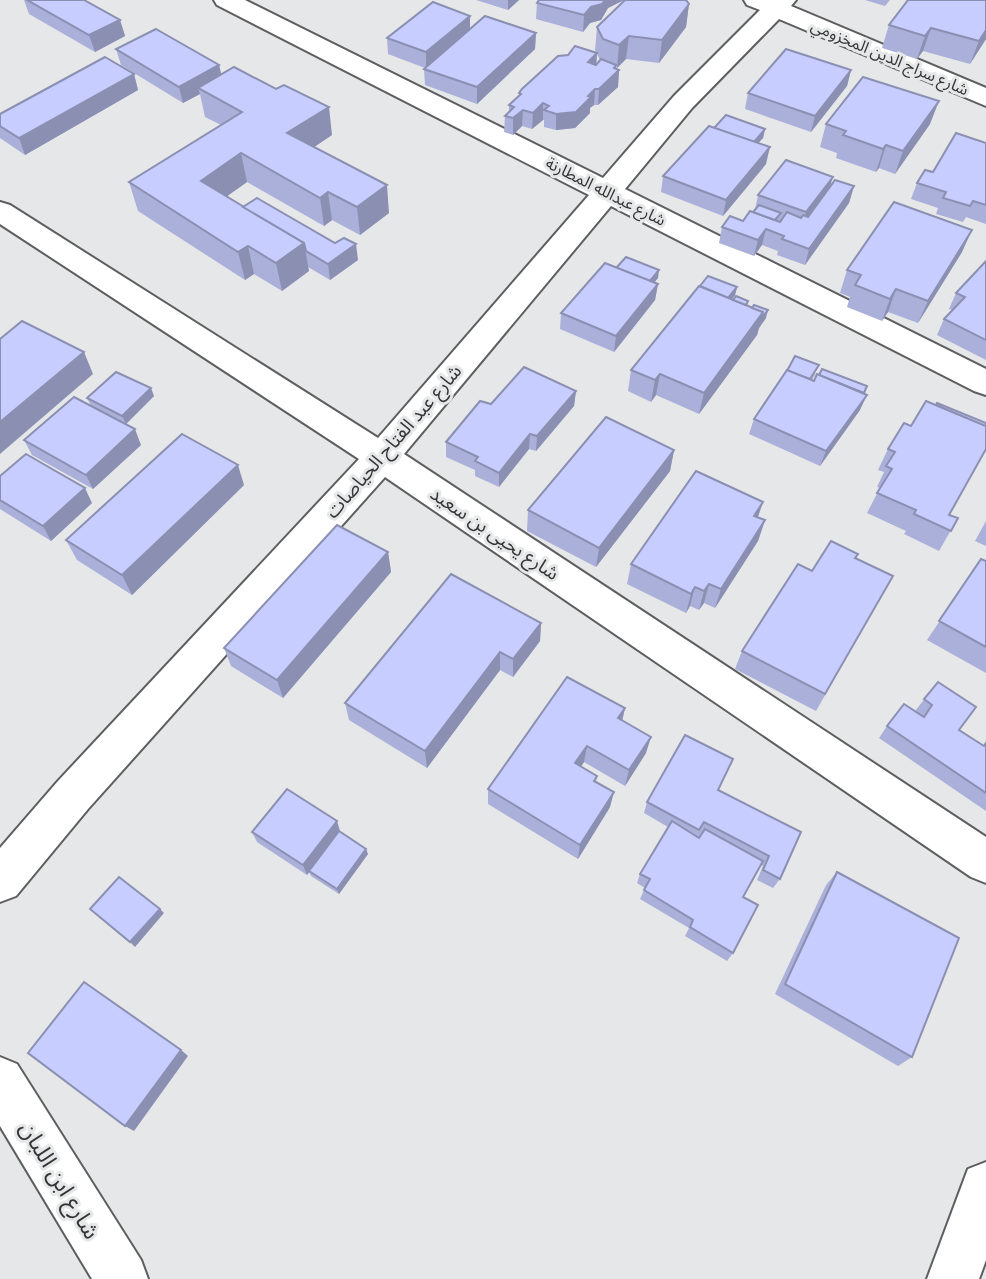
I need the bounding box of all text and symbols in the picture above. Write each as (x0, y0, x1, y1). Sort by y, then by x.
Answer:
street label: شارع سراج الدين المخزومي (807, 15, 972, 102)
street label: شارع عبدالله المطارنة (541, 152, 669, 233)
street label: شارع عبد الفتاح الحياصات (320, 359, 468, 524)
street label: شارع يحيى بن سعيد (425, 481, 564, 587)
street label: شارع ابن اللبان (11, 1115, 108, 1246)

